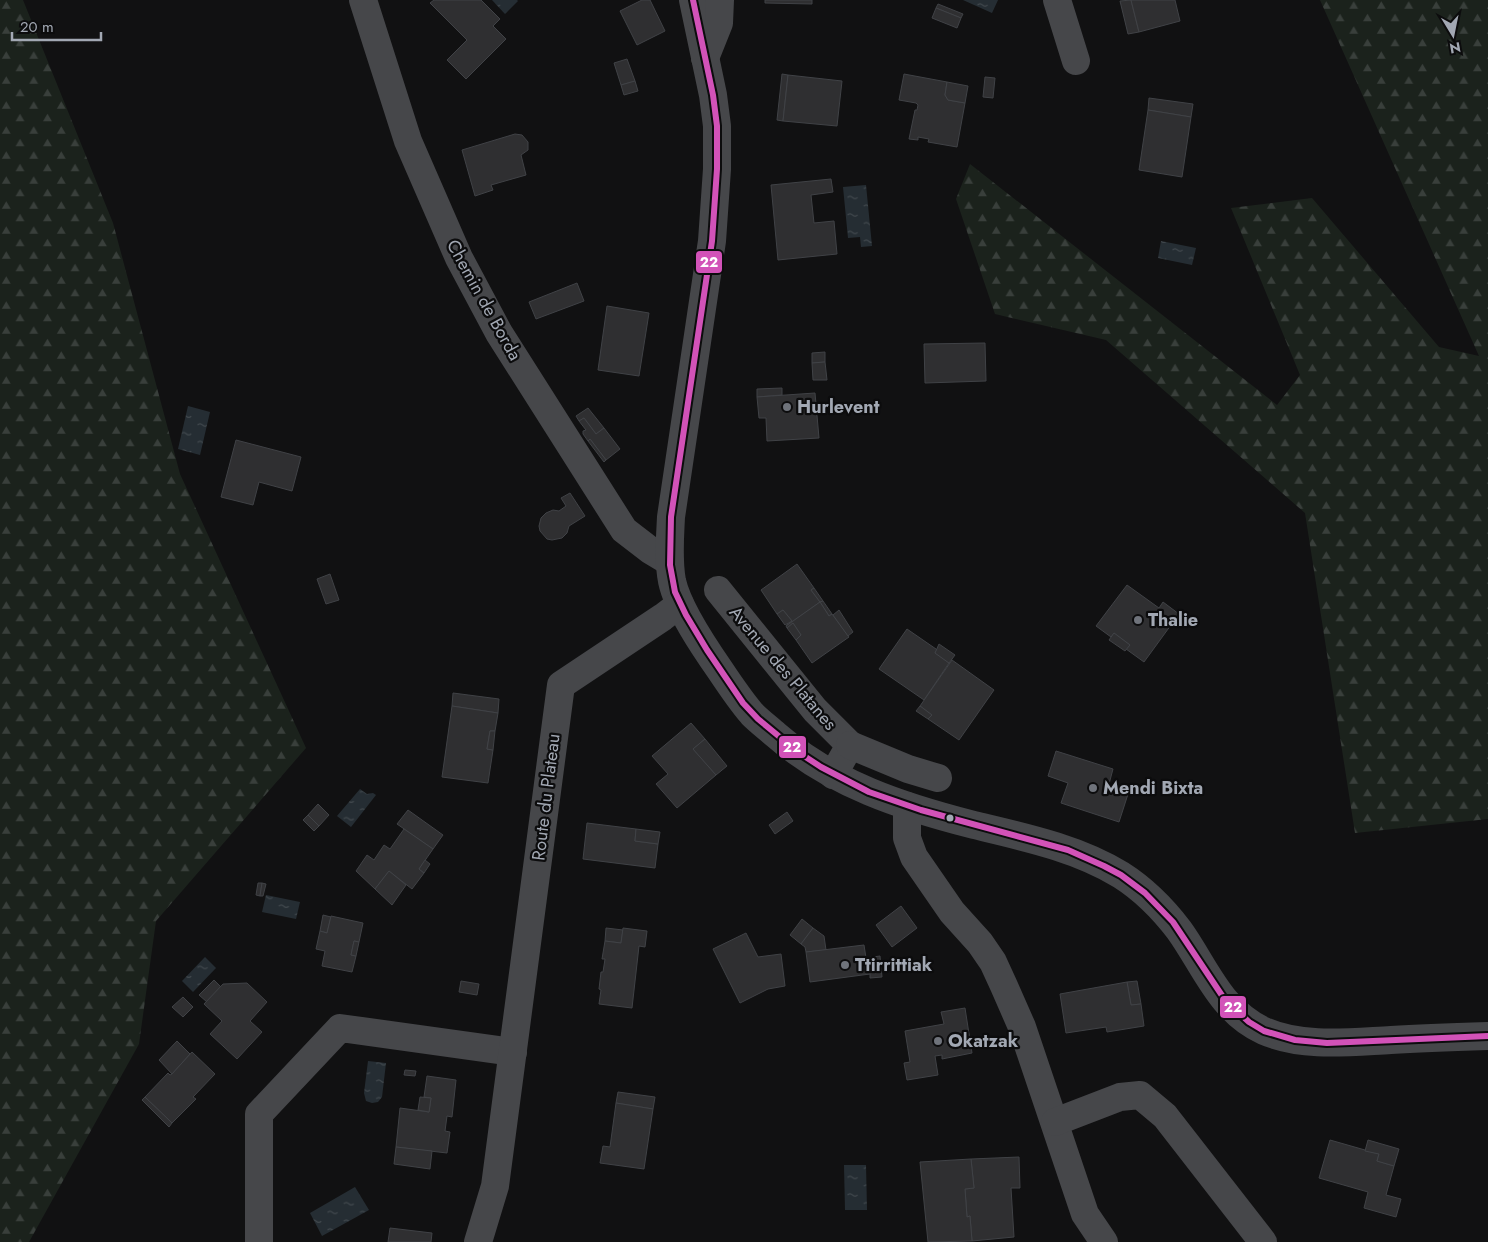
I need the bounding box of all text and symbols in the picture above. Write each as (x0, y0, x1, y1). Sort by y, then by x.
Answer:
scale bar (12, 10, 101, 42)
north arrow (1428, 10, 1478, 60)
text: 20 m (20, 16, 54, 38)
text: N (1448, 37, 1462, 59)
street label: Chemin de Borda (440, 235, 528, 365)
line badge: 22 (695, 250, 723, 274)
text: 22 (700, 252, 718, 272)
place label: Hurlevent (797, 394, 880, 420)
marker: Hurlevent (781, 401, 793, 413)
street label: Avenue des Platanes (723, 600, 843, 736)
place label: Thalie (1148, 607, 1198, 633)
marker: Thalie (1132, 614, 1144, 626)
street label: Route du Plateau (525, 732, 567, 862)
line badge: 22 (778, 735, 807, 759)
text: 22 (783, 737, 801, 757)
place label: Mendi Bixta (1103, 775, 1203, 801)
marker: Mendi Bixta (1087, 782, 1099, 794)
unlabelled marker (945, 813, 955, 823)
place label: Ttirrittiak (855, 952, 933, 978)
marker: Ttirrittiak (839, 959, 851, 971)
line badge: 22 (1219, 995, 1247, 1019)
text: 22 (1224, 997, 1242, 1017)
place label: Okatzak (948, 1028, 1019, 1054)
marker: Okatzak (932, 1035, 944, 1047)

